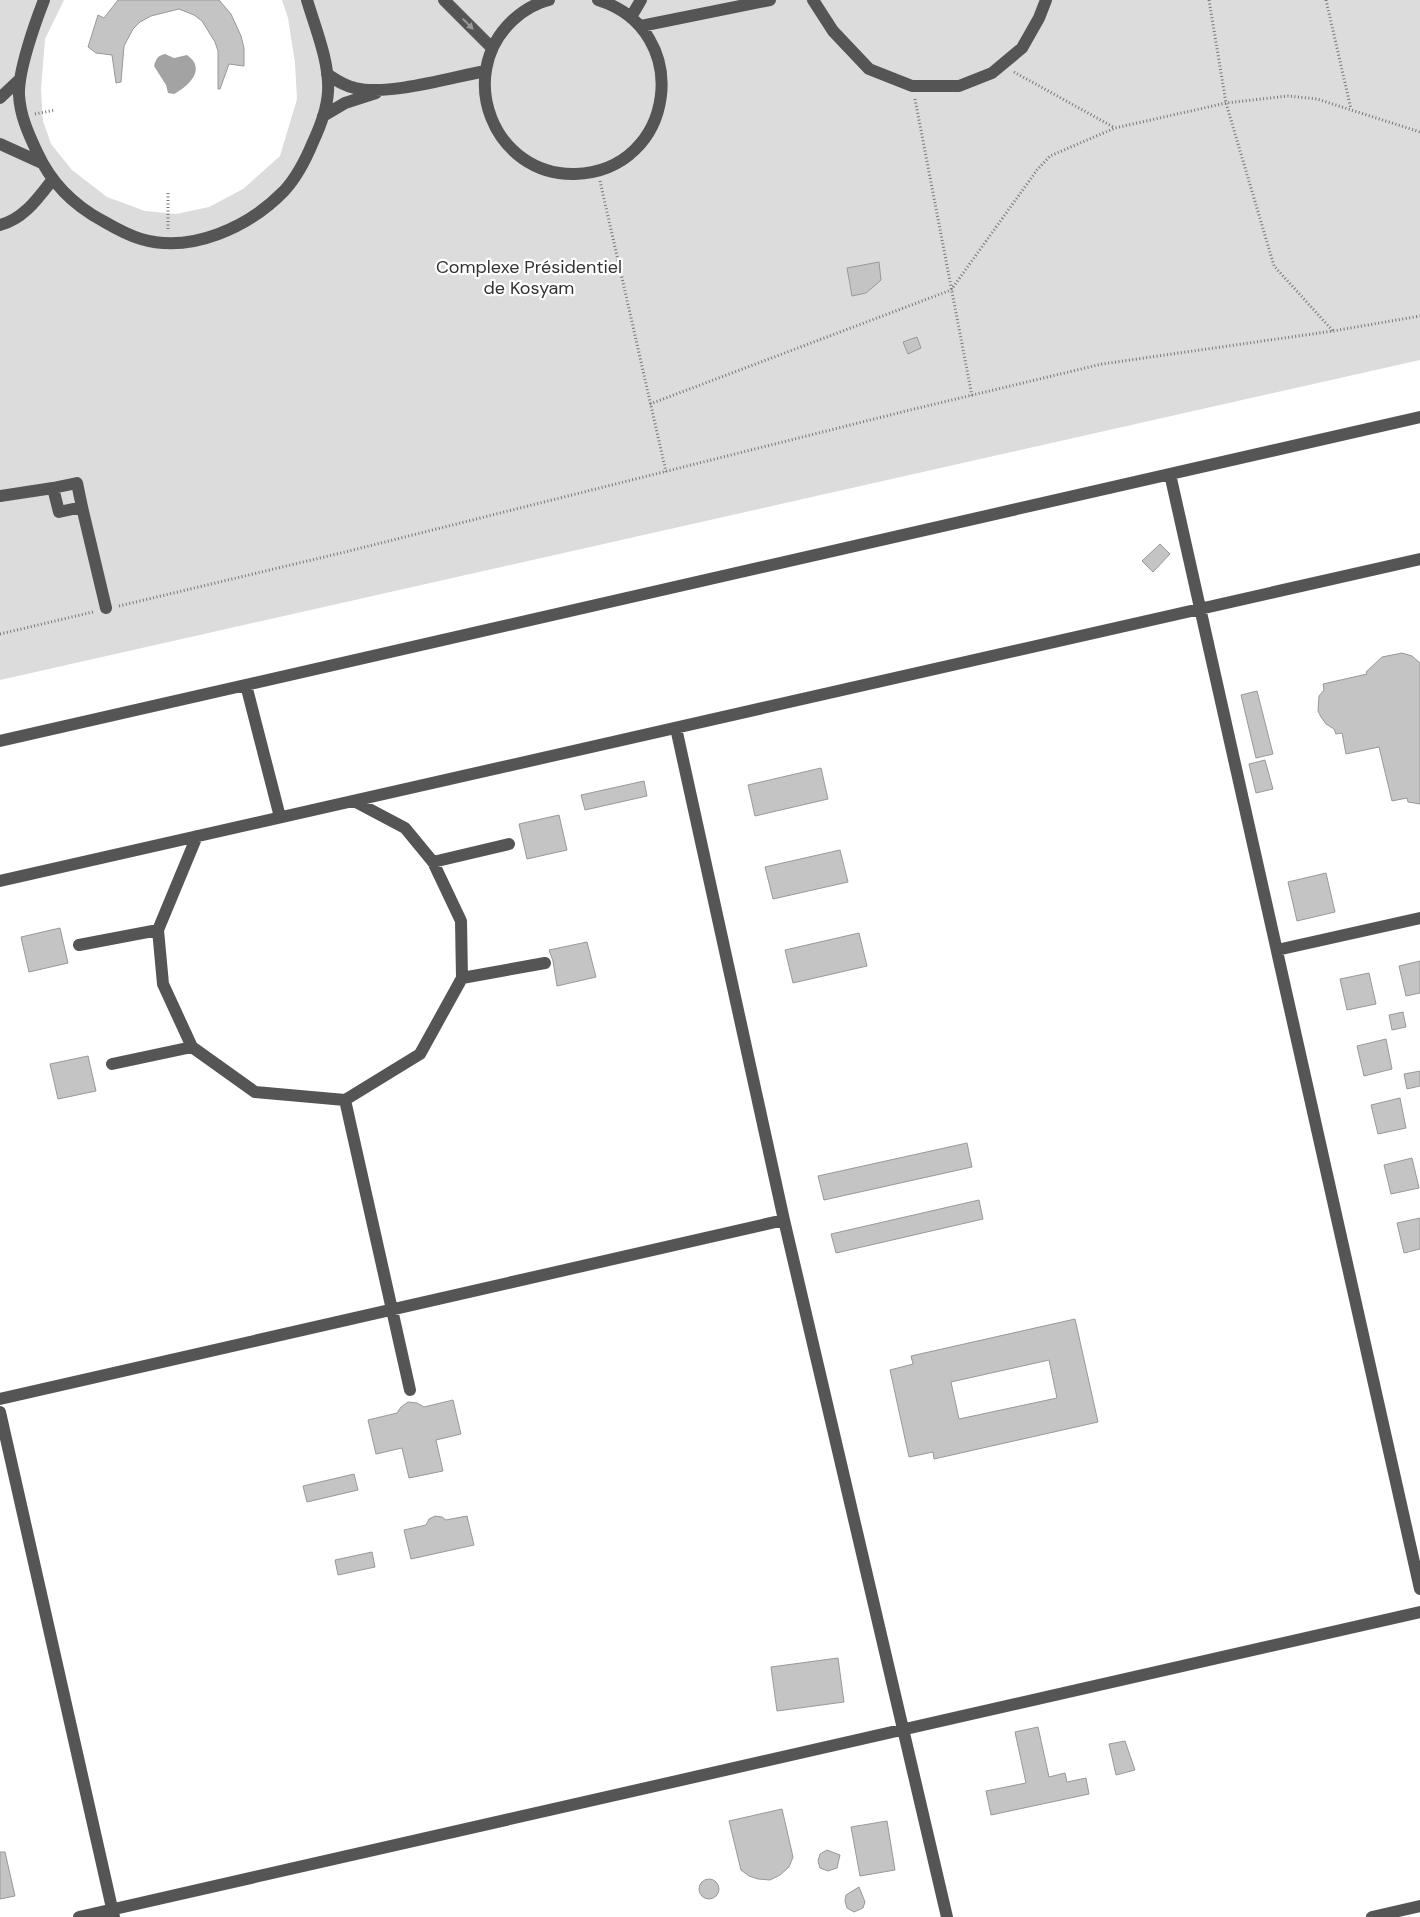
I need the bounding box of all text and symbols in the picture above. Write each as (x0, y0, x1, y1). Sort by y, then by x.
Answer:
one-way arrow (462, 18, 474, 30)
park label: Complexe Présidentiel de Kosyam (436, 255, 622, 300)

